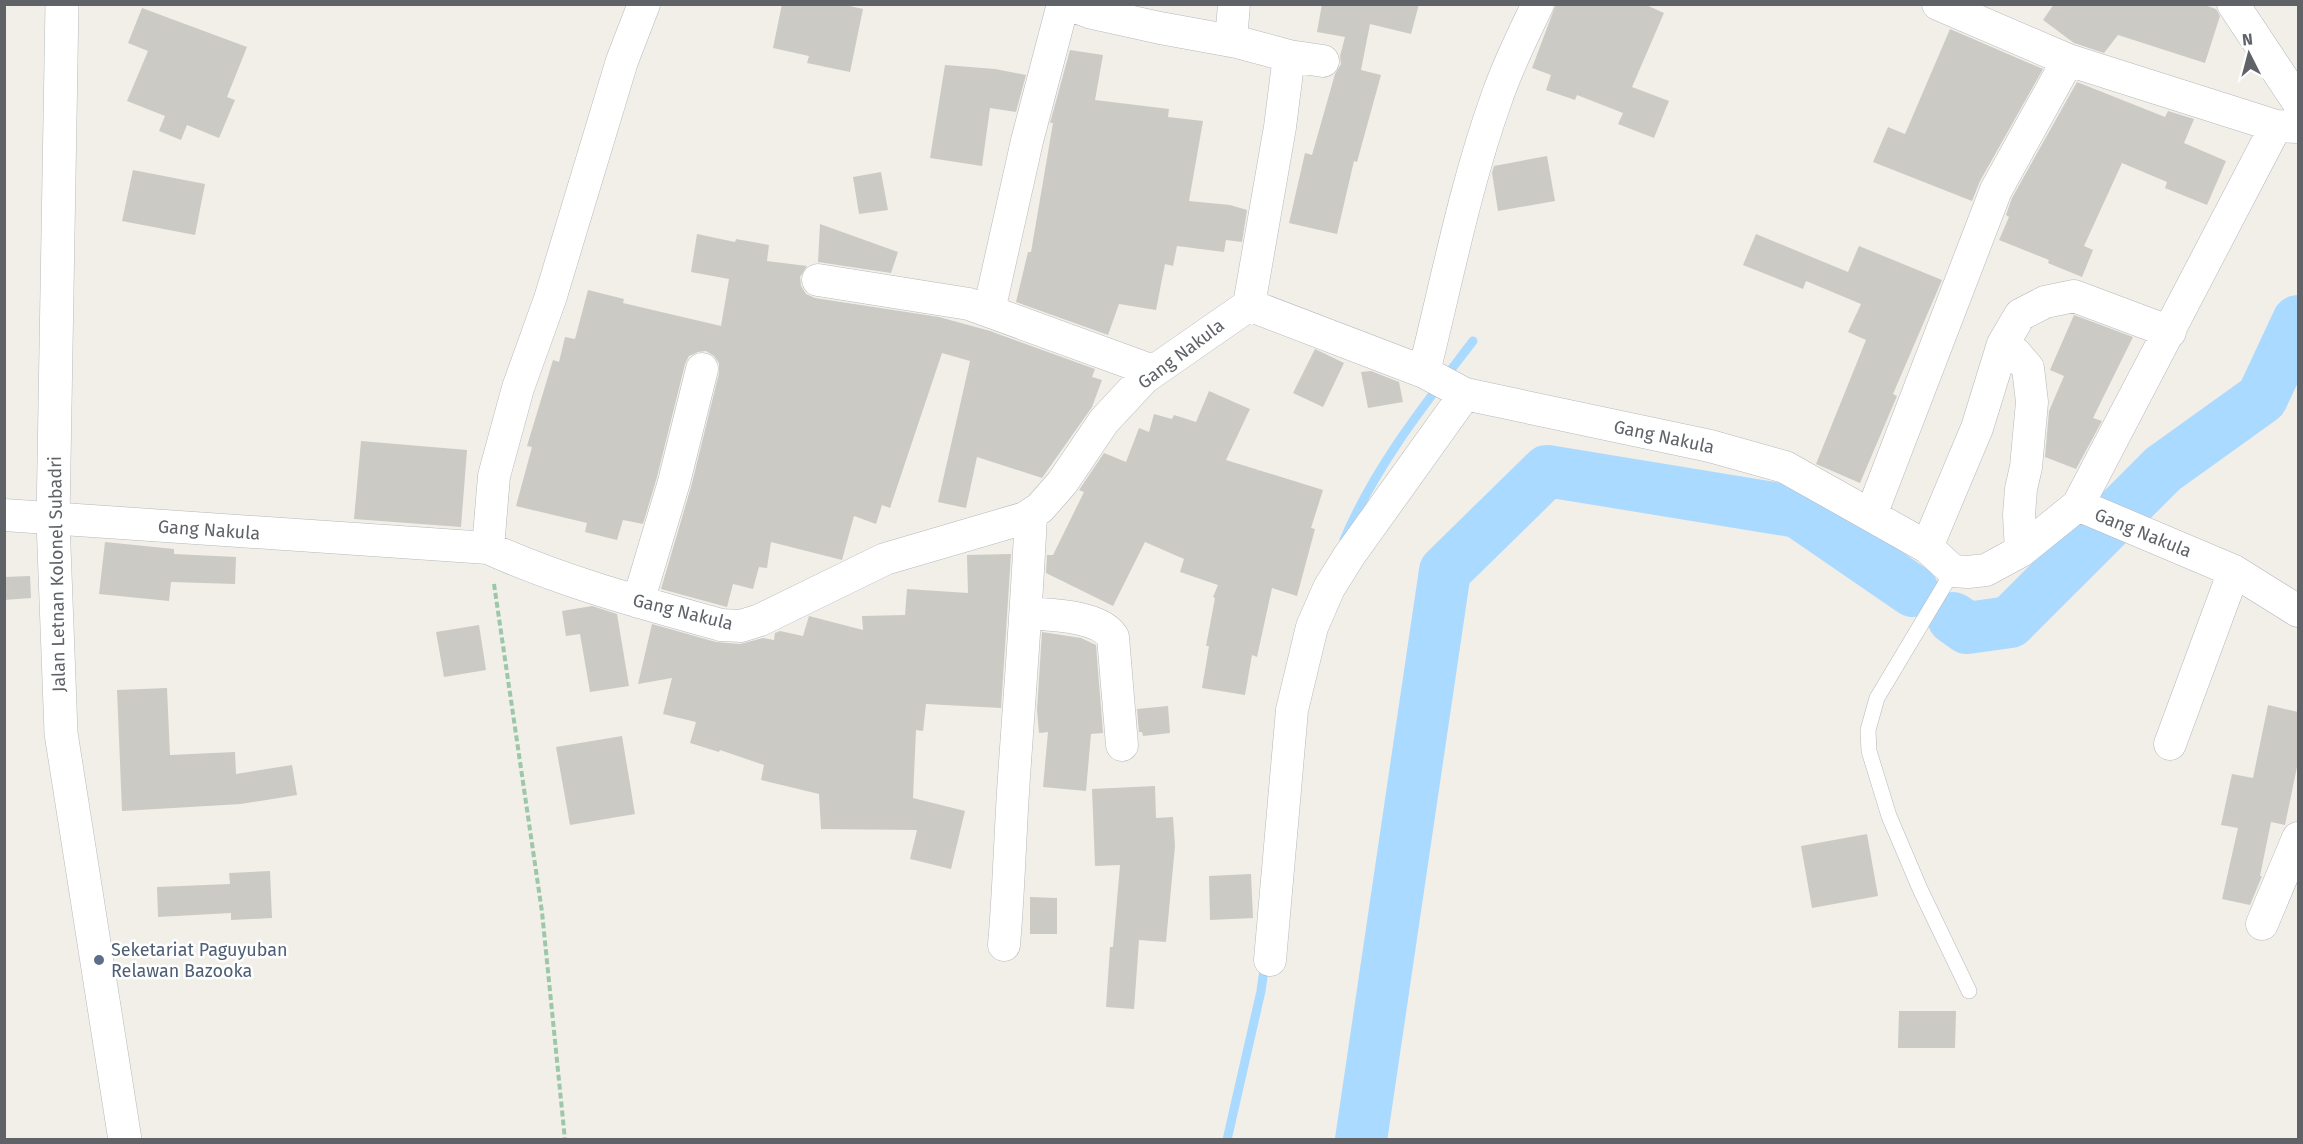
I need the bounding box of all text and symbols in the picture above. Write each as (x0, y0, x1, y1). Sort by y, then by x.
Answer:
north arrow (2219, 24, 2279, 84)
text: N (2241, 30, 2254, 50)
street label: Gang Nakula (1133, 314, 1229, 394)
street label: Gang Nakula (1612, 416, 1716, 458)
street label: Jalan Letnan Kolonel Subadri (44, 456, 70, 692)
street label: Gang Nakula (2091, 504, 2195, 562)
street label: Gang Nakula (157, 515, 261, 545)
street label: Gang Nakula (631, 589, 735, 635)
place label: Seketariat Paguyuban Relawan Bazooka (111, 939, 288, 982)
marker: Seketariat Paguyuban Relawan Bazooka (92, 953, 106, 967)

